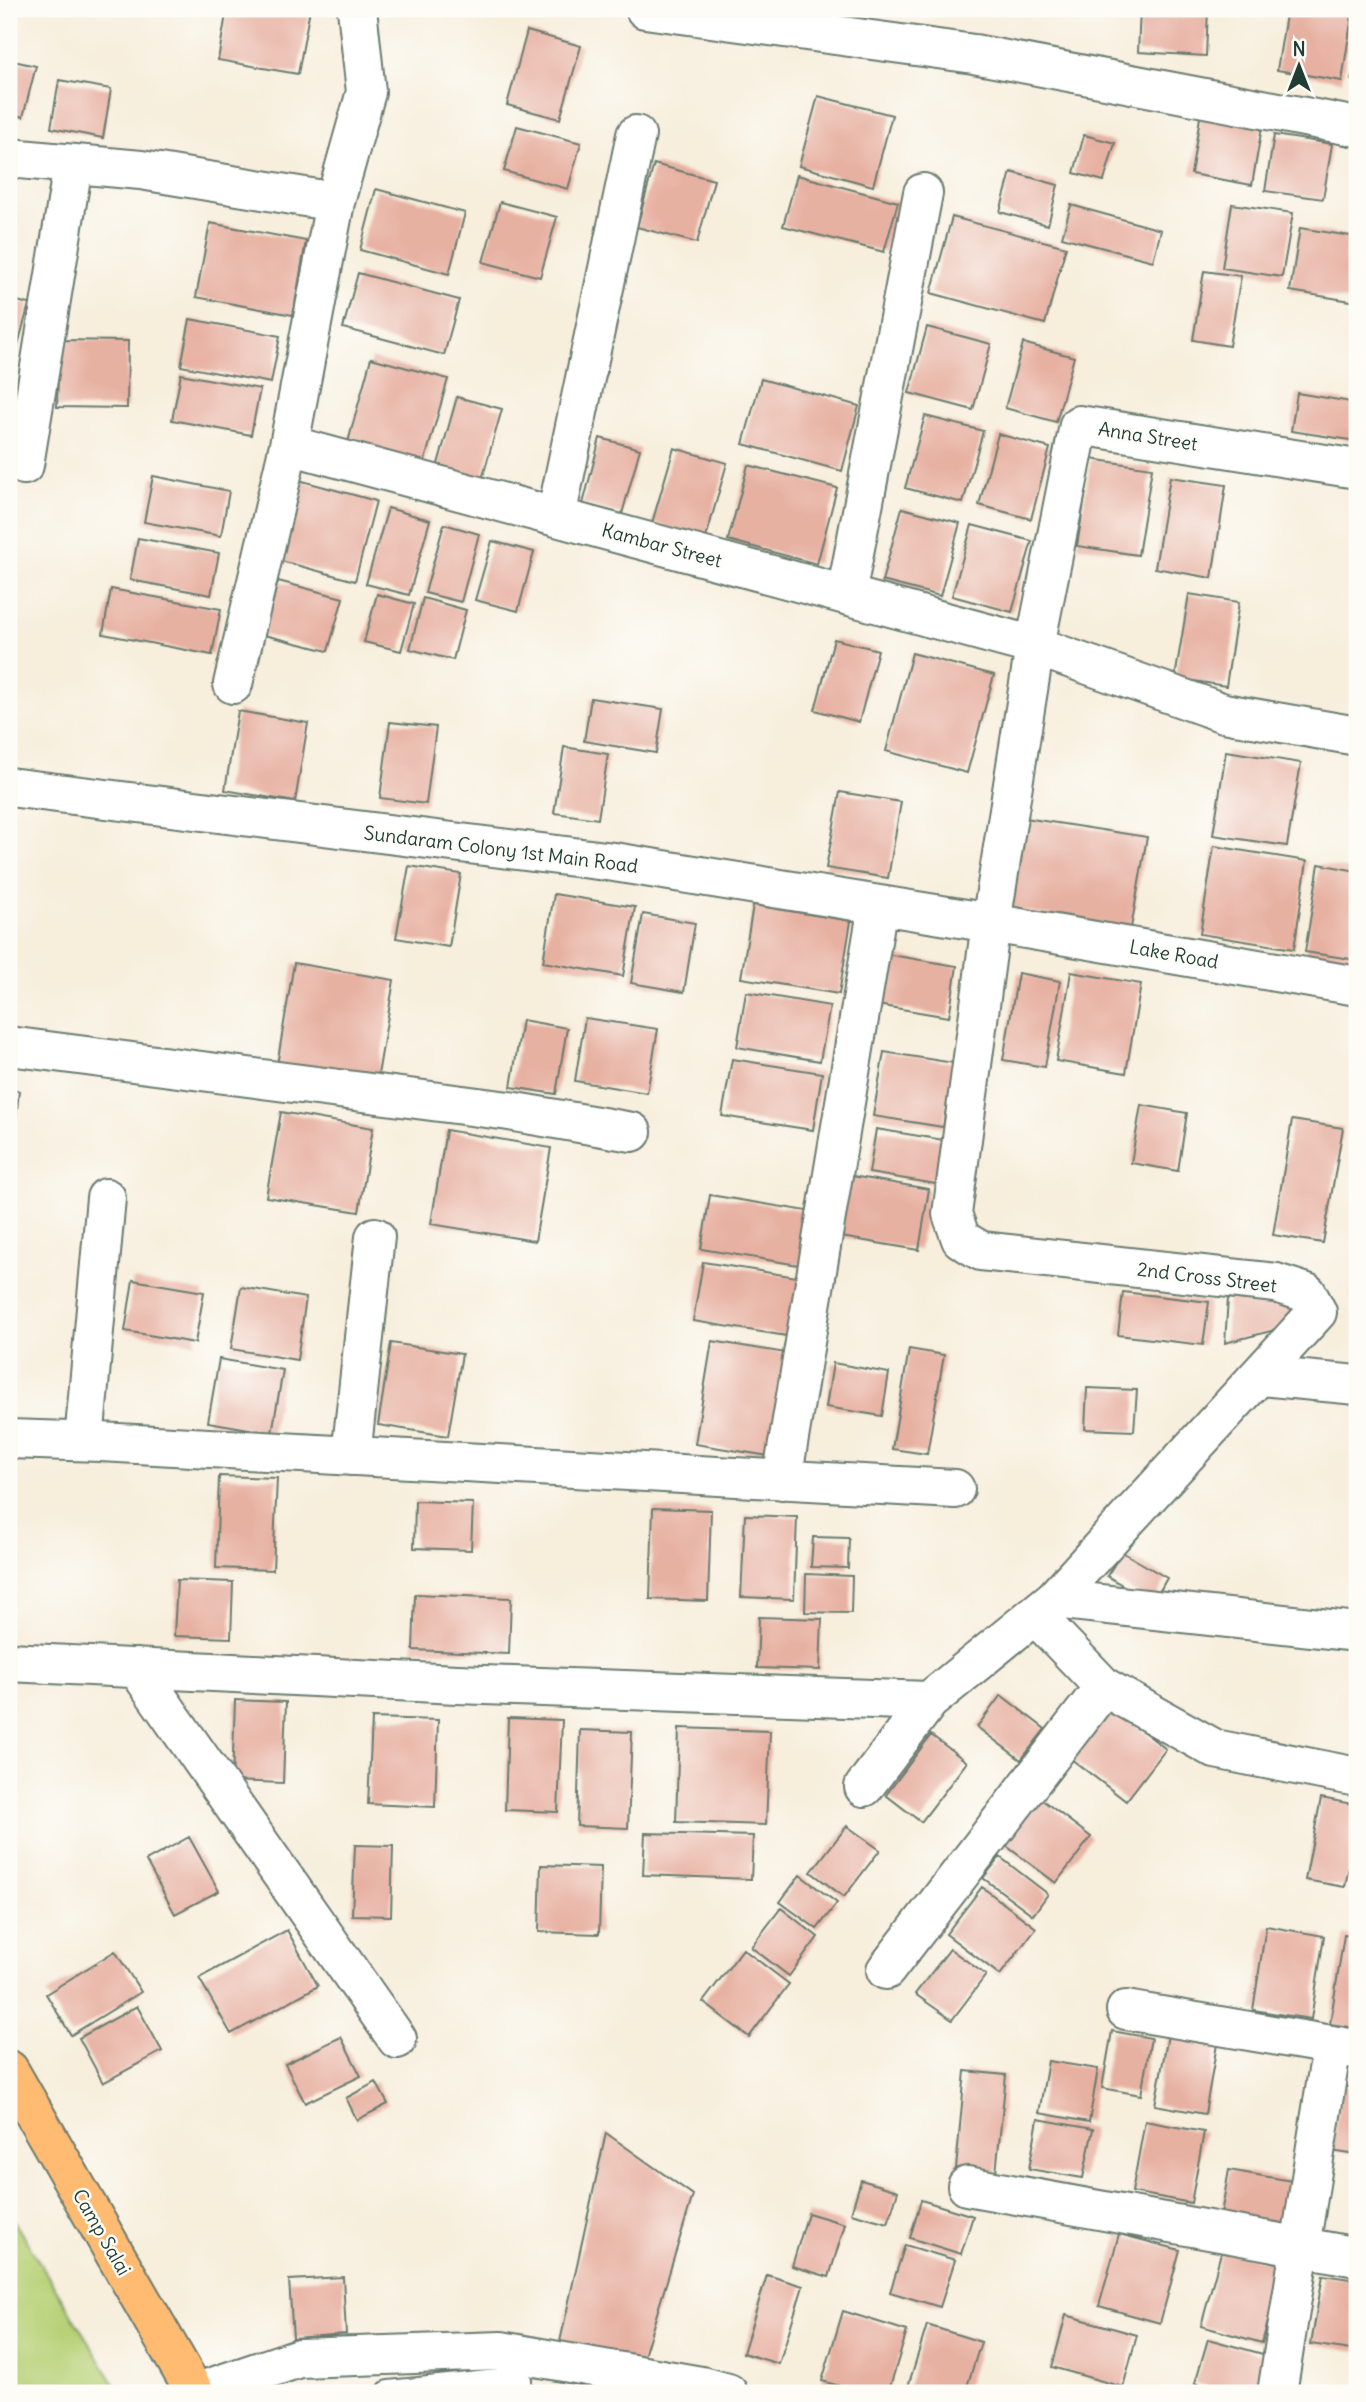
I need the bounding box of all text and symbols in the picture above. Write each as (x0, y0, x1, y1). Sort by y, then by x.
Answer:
north arrow (1264, 32, 1334, 102)
text: N (1292, 37, 1306, 61)
street label: Anna Street (1097, 416, 1199, 456)
street label: Kambar Street (599, 517, 725, 573)
street label: Sundaram Colony 1st Main Road (363, 820, 639, 878)
street label: Lake Road (1128, 934, 1220, 974)
street label: 2nd Cross Street (1136, 1257, 1278, 1297)
street label: Camp Salai (68, 2184, 136, 2280)

